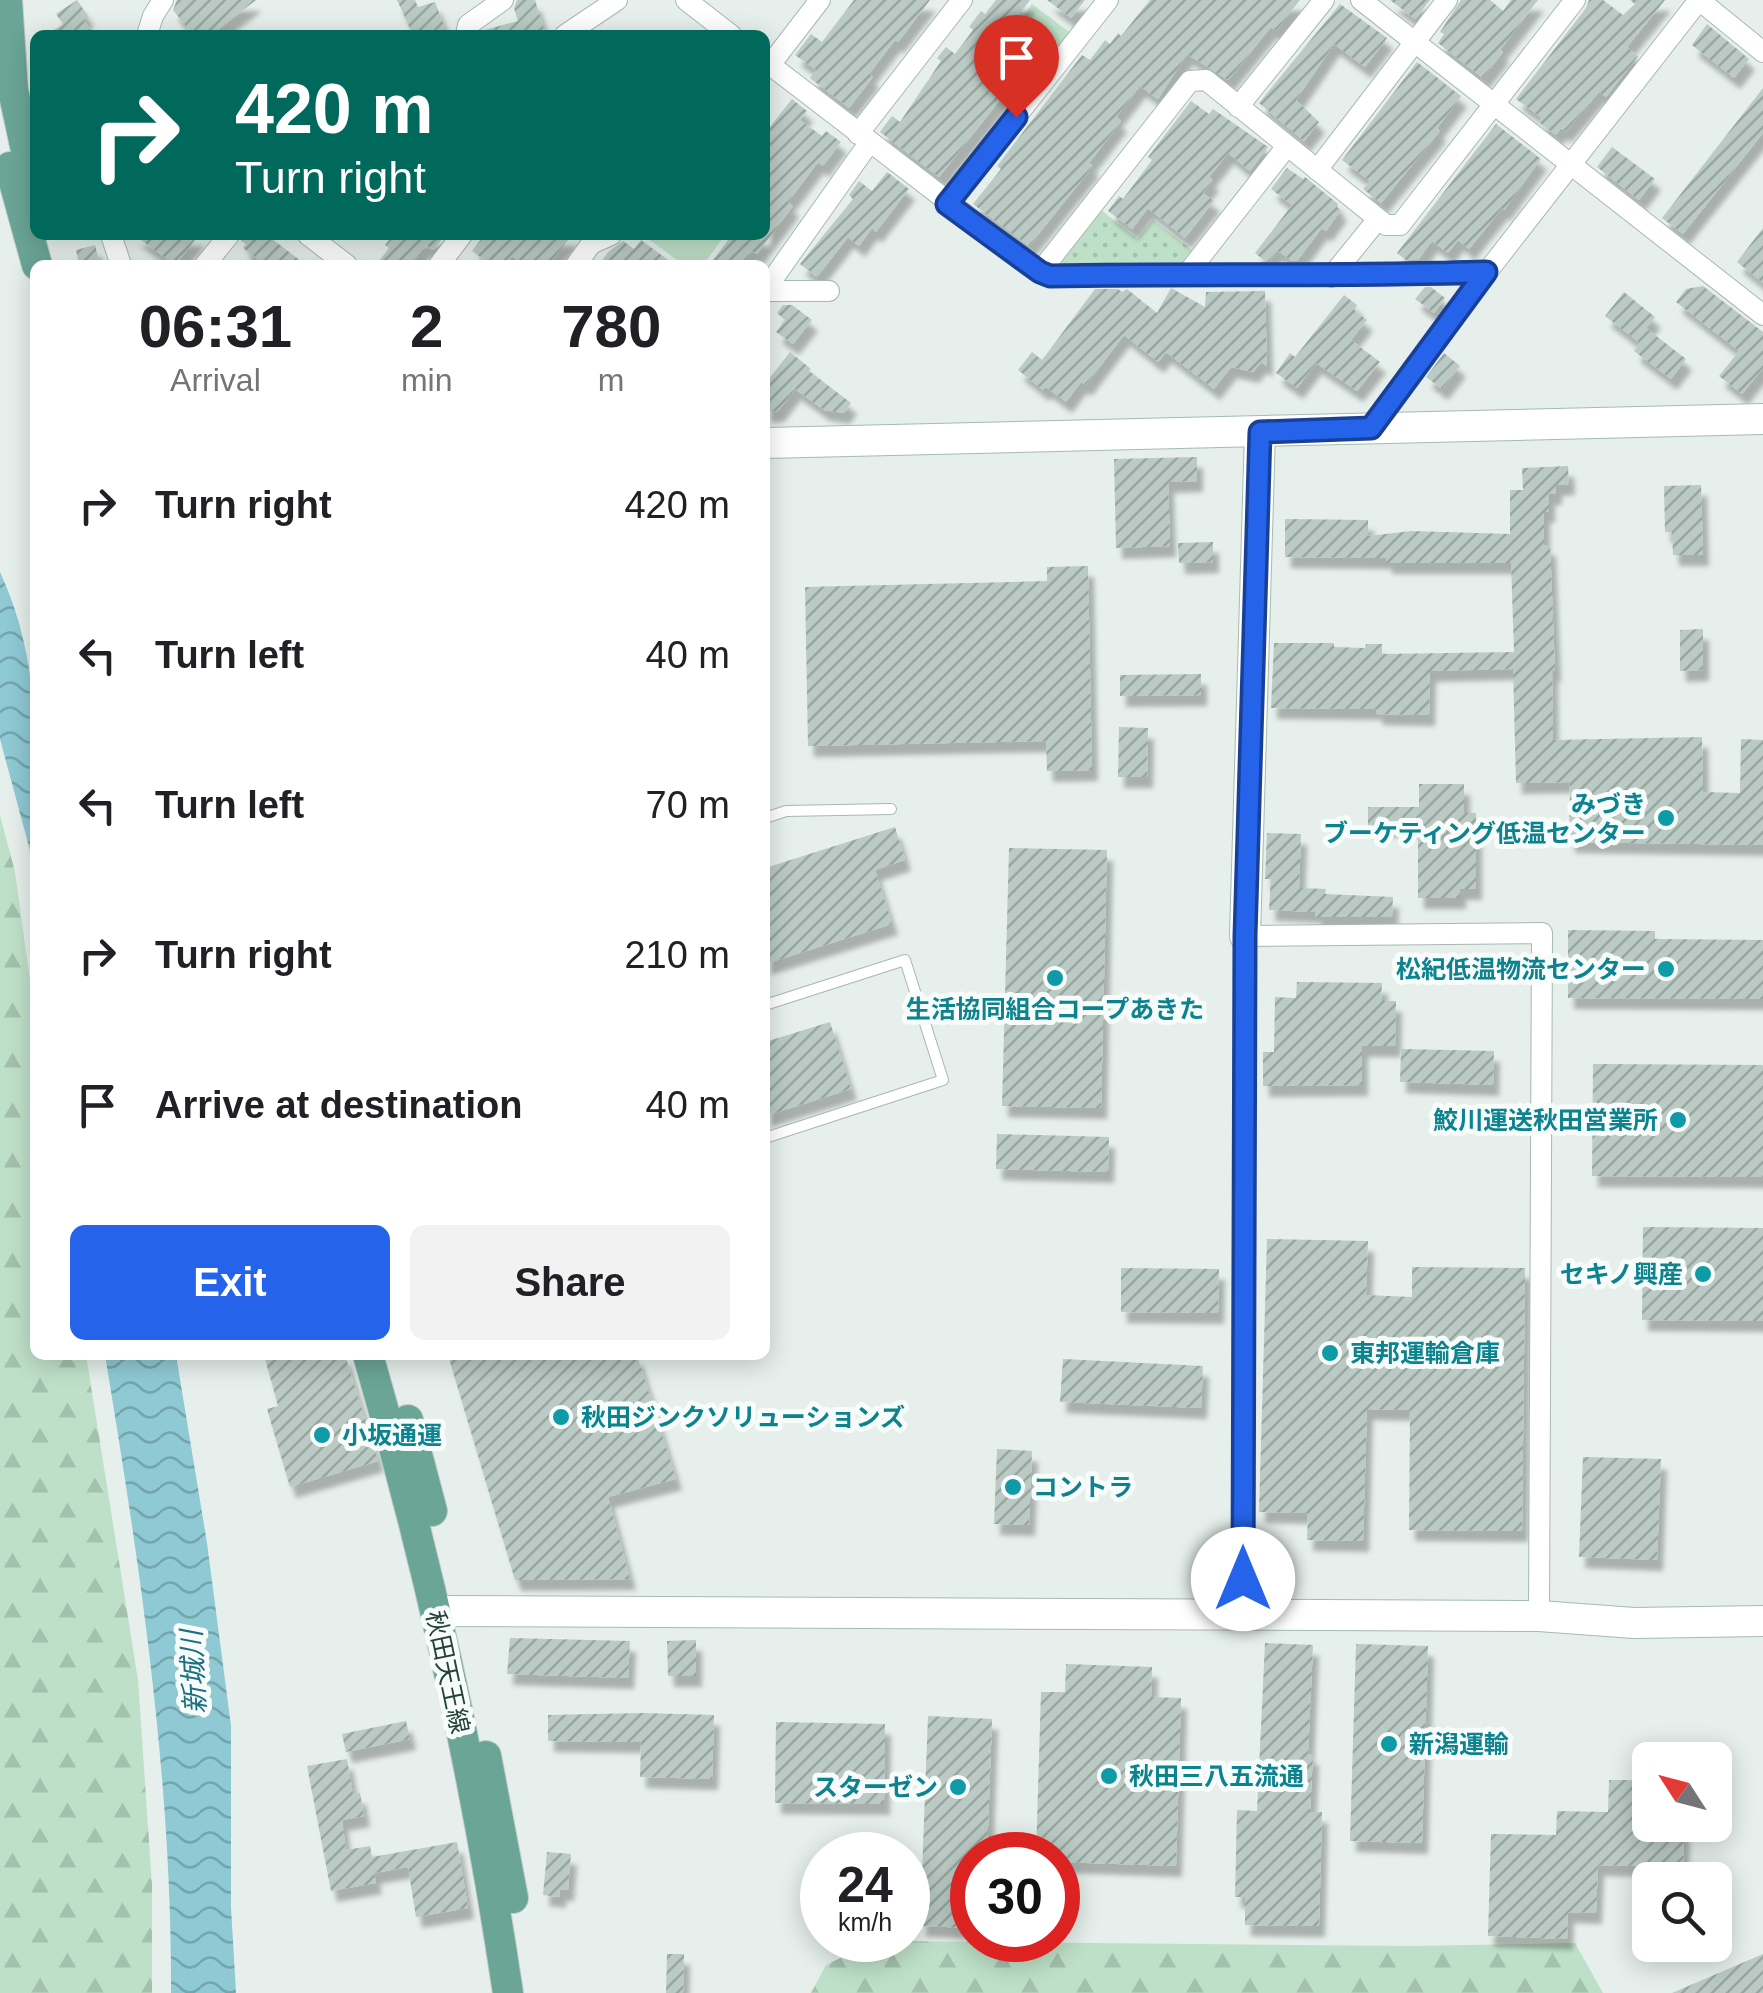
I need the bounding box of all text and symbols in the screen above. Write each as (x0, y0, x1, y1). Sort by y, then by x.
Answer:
pin (974, 15, 1059, 118)
icon: arrive (989, 30, 1044, 85)
icon: right (70, 70, 200, 200)
text: 420 m (235, 70, 433, 148)
text: Turn right (235, 152, 426, 203)
text: 06:31 (139, 293, 292, 360)
text: 2 (410, 293, 443, 360)
text: 780 (561, 293, 661, 360)
text: Arrival (170, 362, 261, 398)
text: min (401, 362, 452, 398)
text: m (598, 362, 625, 398)
icon: right (70, 478, 125, 533)
text: Turn right (155, 484, 332, 526)
text: 420 m (624, 484, 730, 526)
icon: left (70, 628, 125, 683)
text: Turn left (155, 634, 304, 676)
text: 40 m (646, 634, 730, 676)
icon: left (70, 778, 125, 833)
text: Turn left (155, 784, 304, 826)
text: 70 m (646, 784, 730, 826)
place label: みづき ブーケティング低温センター (1323, 790, 1646, 847)
marker: みづき ブーケティング低温センター (1655, 807, 1677, 829)
icon: right (70, 928, 125, 983)
text: Turn right (155, 934, 332, 976)
text: 210 m (624, 934, 730, 976)
place label: 松紀低温物流センター (1396, 955, 1646, 983)
marker: 松紀低温物流センター (1655, 958, 1677, 980)
marker: 生活協同組合コープあきた (1044, 967, 1066, 989)
place label: 生活協同組合コープあきた (906, 995, 1204, 1023)
icon: arrive (70, 1078, 125, 1133)
text: Arrive at destination (155, 1084, 522, 1126)
text: 40 m (646, 1084, 730, 1126)
place label: 鮫川運送秋田営業所 (1433, 1106, 1658, 1134)
marker: 鮫川運送秋田営業所 (1667, 1109, 1689, 1131)
button: Exit (70, 1225, 390, 1340)
button: Share (410, 1225, 730, 1340)
place label: セキノ興産 (1560, 1260, 1683, 1288)
marker: セキノ興産 (1692, 1263, 1714, 1285)
place label: 東邦運輸倉庫 (1350, 1339, 1500, 1367)
marker: 東邦運輸倉庫 (1319, 1342, 1341, 1364)
place label: 秋田ジンクソリューションズ (581, 1403, 905, 1431)
marker: 秋田ジンクソリューションズ (550, 1406, 572, 1428)
place label: 小坂通運 (342, 1421, 442, 1449)
marker: 小坂通運 (311, 1424, 333, 1446)
place label: コントラ (1033, 1473, 1133, 1501)
marker: コントラ (1002, 1476, 1024, 1498)
position arrow (1191, 1527, 1295, 1631)
street label: 秋田天王線 (421, 1608, 475, 1736)
water label: 新城川 (176, 1626, 211, 1715)
place label: 新潟運輸 (1409, 1730, 1509, 1758)
marker: 新潟運輸 (1378, 1733, 1400, 1755)
north arrow (1632, 1742, 1732, 1842)
map controls (1632, 1742, 1732, 1962)
place label: 秋田三八五流通 (1129, 1762, 1304, 1790)
marker: 秋田三八五流通 (1098, 1765, 1120, 1787)
place label: スターゼン (813, 1773, 938, 1801)
marker: スターゼン (947, 1776, 969, 1798)
speed limit sign: 30 (950, 1832, 1080, 1962)
text: 24 (837, 1857, 893, 1913)
button: search (1632, 1862, 1732, 1962)
text: km/h (838, 1908, 892, 1936)

